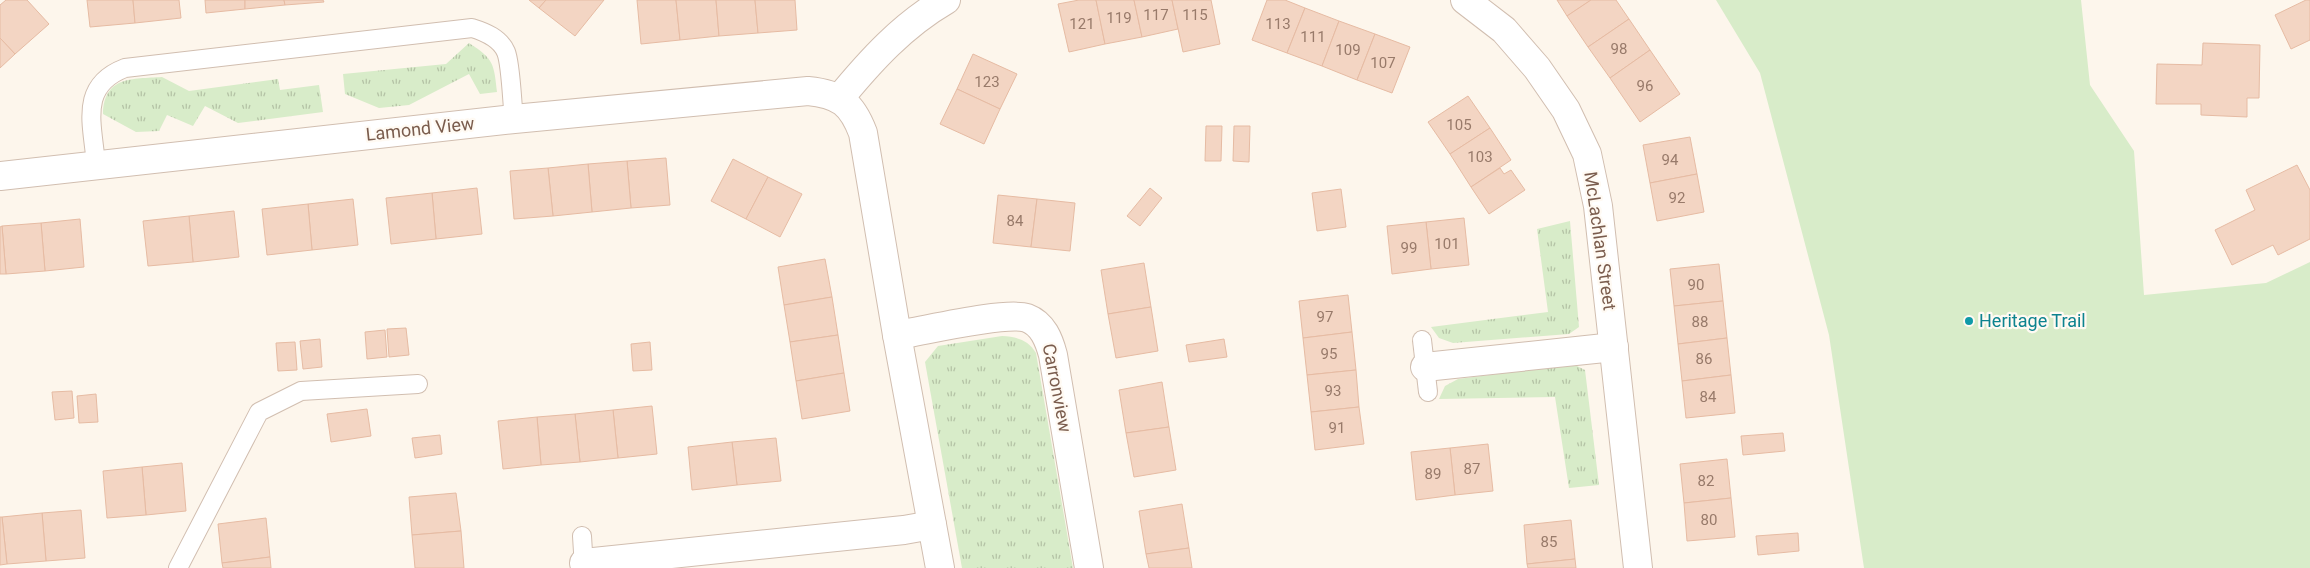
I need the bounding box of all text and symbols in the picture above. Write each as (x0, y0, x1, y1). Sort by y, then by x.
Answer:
house number: 117 (1143, 6, 1169, 24)
house number: 115 (1182, 6, 1208, 24)
house number: 119 (1106, 9, 1132, 27)
house number: 121 (1069, 15, 1095, 33)
house number: 113 (1265, 15, 1291, 33)
house number: 111 (1300, 28, 1326, 46)
house number: 98 (1611, 40, 1627, 58)
house number: 109 (1335, 41, 1361, 59)
house number: 107 (1370, 54, 1396, 72)
house number: 123 (974, 73, 1000, 91)
house number: 96 (1637, 77, 1653, 95)
street label: Lamond View (365, 112, 476, 145)
house number: 105 (1446, 116, 1472, 134)
house number: 103 (1467, 148, 1493, 166)
house number: 94 (1662, 151, 1679, 169)
street label: McLachlan Street (1580, 170, 1621, 312)
house number: 92 (1669, 189, 1685, 207)
house number: 84 (1007, 212, 1024, 230)
house number: 101 (1434, 235, 1460, 253)
house number: 99 (1401, 239, 1417, 257)
house number: 90 (1688, 276, 1704, 294)
house number: 97 (1317, 308, 1333, 326)
place label: Heritage Trail (1979, 310, 2086, 331)
house number: 88 (1692, 313, 1708, 331)
marker: Heritage Trail (1963, 315, 1975, 327)
street label: Carronview (1039, 342, 1076, 434)
house number: 95 (1321, 345, 1337, 363)
house number: 86 (1696, 350, 1712, 368)
house number: 93 (1325, 382, 1341, 400)
house number: 84 (1700, 388, 1717, 406)
house number: 91 (1329, 419, 1345, 437)
house number: 87 (1464, 460, 1480, 478)
house number: 89 (1425, 465, 1441, 483)
house number: 82 (1698, 472, 1714, 490)
house number: 80 (1701, 511, 1717, 529)
house number: 85 (1541, 533, 1557, 551)

